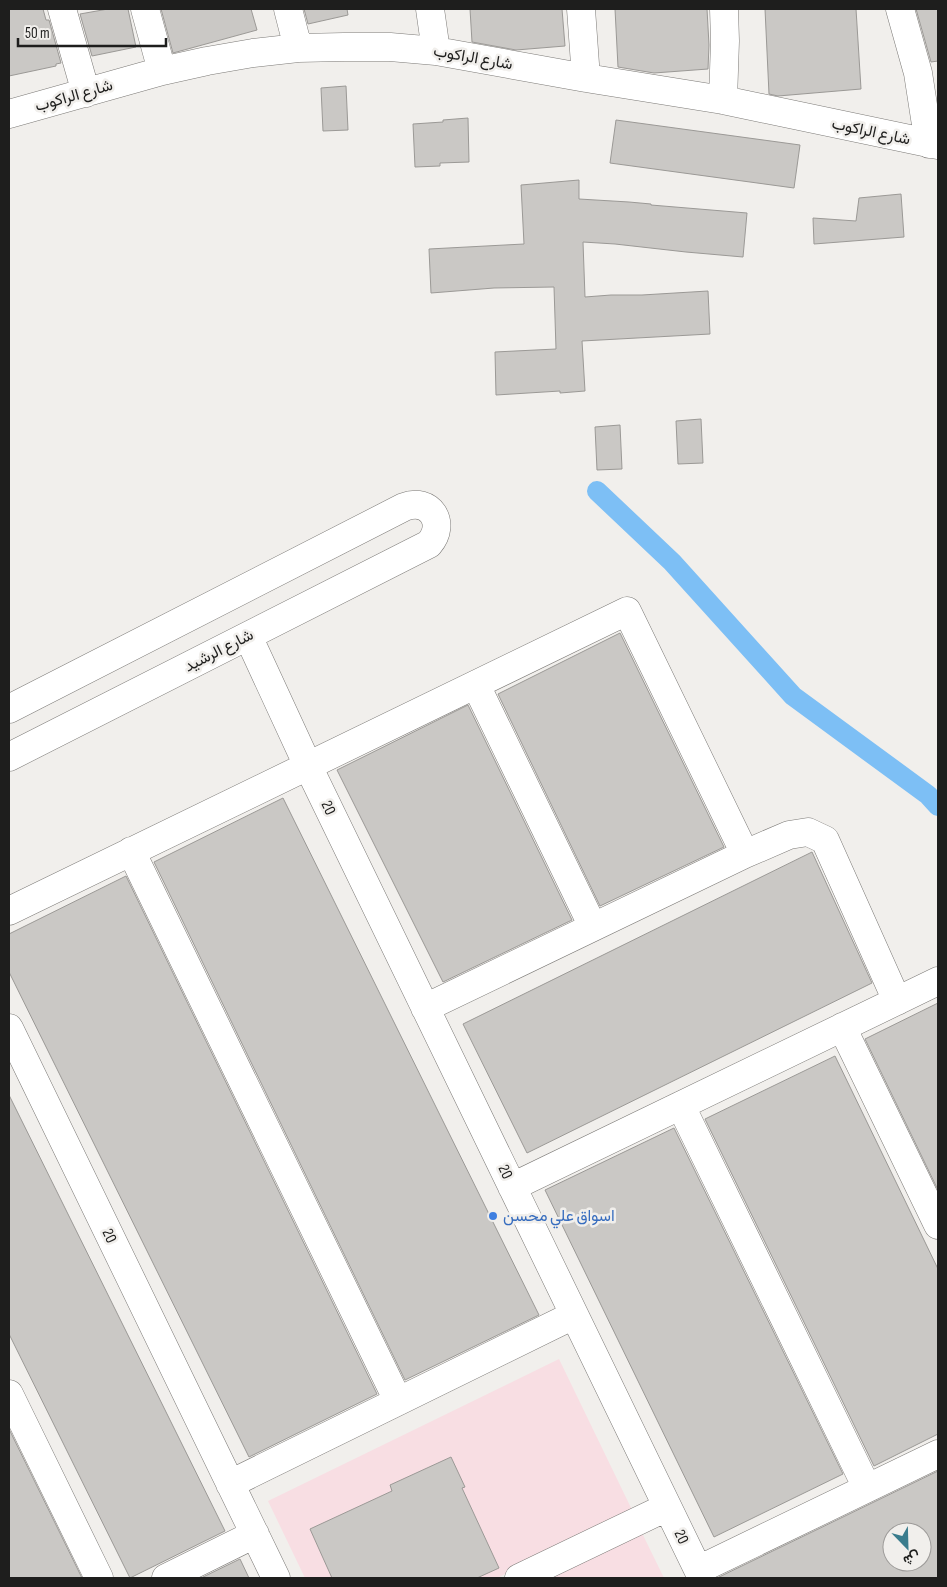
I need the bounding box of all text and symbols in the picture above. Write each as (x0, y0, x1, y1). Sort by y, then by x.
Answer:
scale bar (18, 15, 165, 47)
text: 50 m (25, 24, 50, 43)
street label: شارع الراكوب (432, 42, 514, 75)
street label: شارع الراكوب (33, 76, 115, 117)
street label: شارع الراكوب (830, 114, 912, 151)
street label: شارع الرشيد (181, 626, 257, 677)
street label: 20 (316, 798, 340, 818)
street label: 20 (493, 1162, 517, 1182)
place label: اسواق علي محسن (503, 1207, 615, 1229)
marker: اسواق علي محسن (487, 1210, 499, 1222)
street label: 20 (97, 1226, 121, 1246)
north arrow (882, 1522, 932, 1572)
street label: 20 (669, 1527, 693, 1547)
text: ش (901, 1547, 923, 1570)

